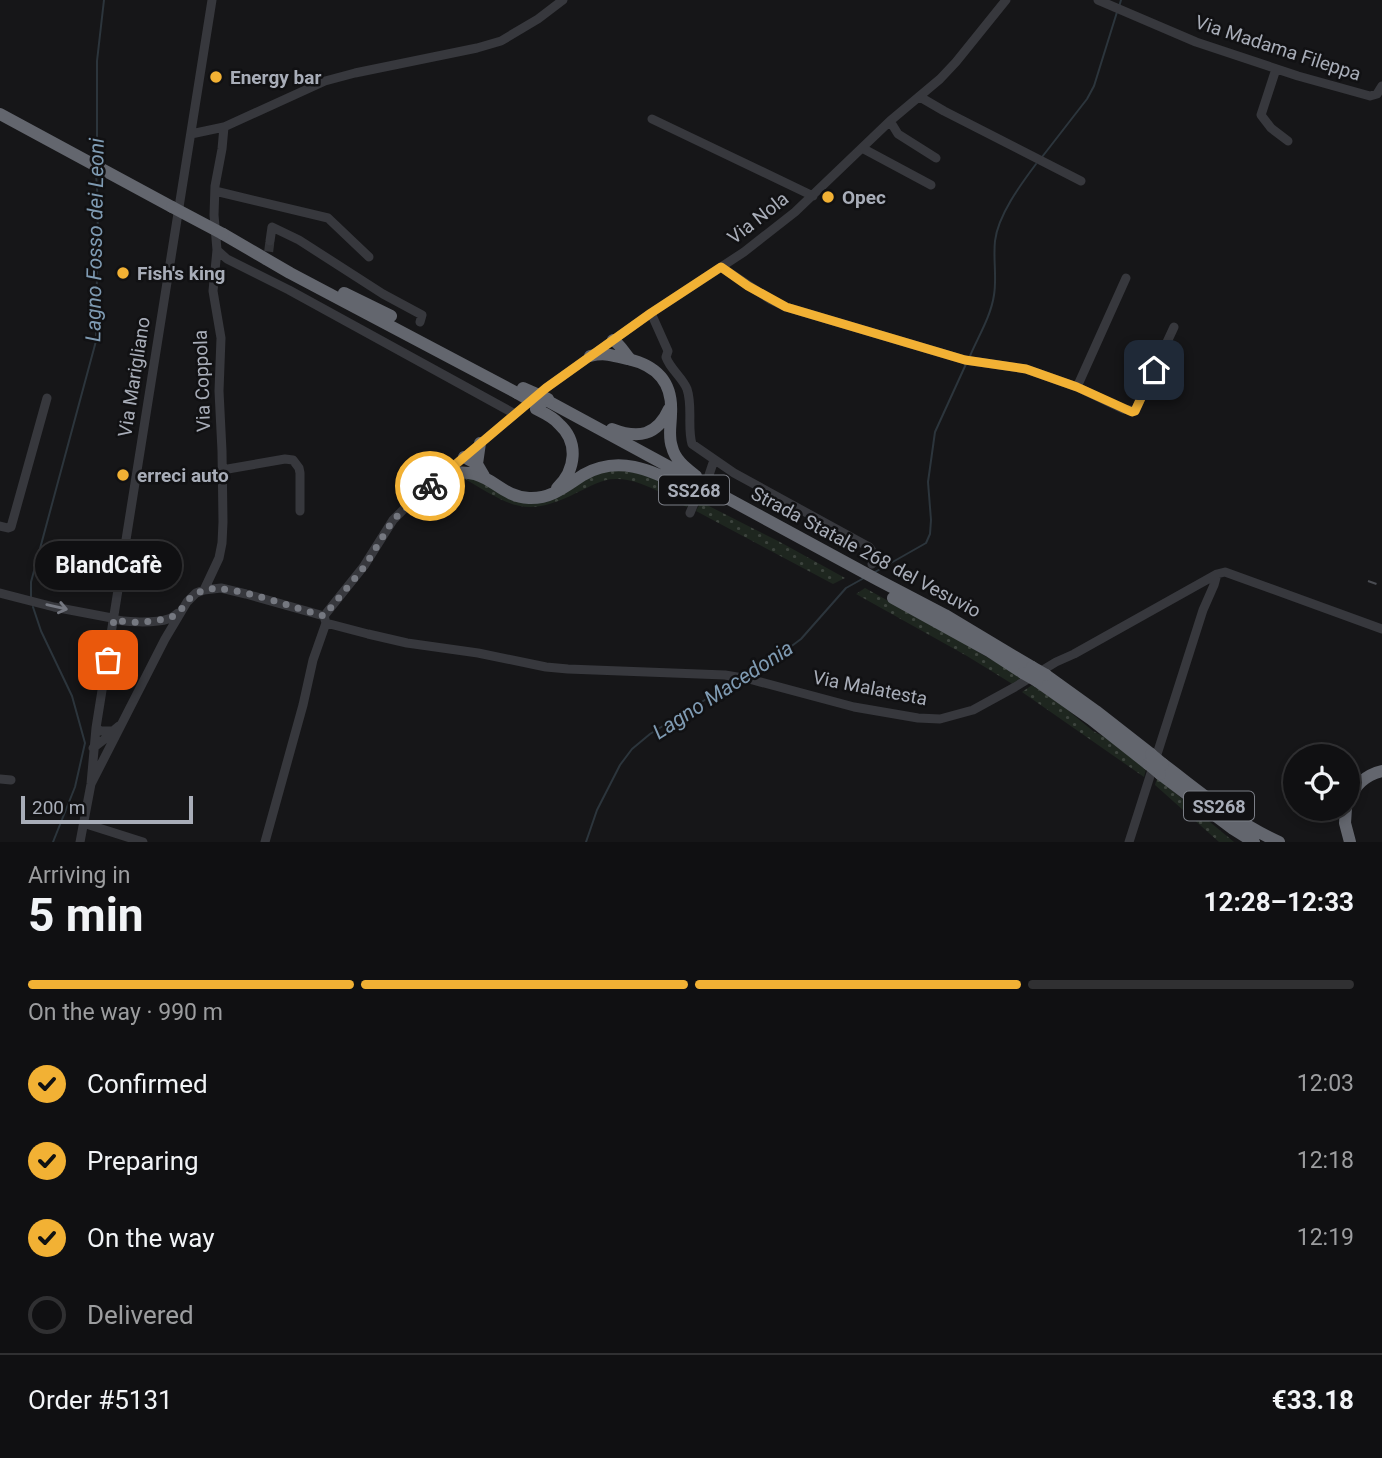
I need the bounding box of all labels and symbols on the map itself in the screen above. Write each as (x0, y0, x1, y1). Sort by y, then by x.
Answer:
street label: Via Madama Fileppa (1192, 10, 1364, 86)
place label: Energy bar (230, 66, 321, 89)
marker: Energy bar (208, 69, 224, 85)
water label: Lagno Fosso dei Leoni (81, 138, 109, 342)
place label: Opec (842, 186, 886, 209)
street label: Via Nola (723, 187, 793, 249)
marker: Opec (820, 189, 836, 205)
place label: Fish's king (137, 262, 225, 285)
marker: Fish's king (115, 265, 131, 281)
street label: Via Marigliano (113, 315, 155, 439)
street label: Via Coppola (189, 330, 215, 432)
pin (1124, 340, 1184, 400)
courier (395, 451, 465, 521)
place label: erreci auto (137, 464, 229, 487)
marker: erreci auto (115, 467, 131, 483)
road number: SS268 (659, 476, 729, 504)
street label: Strada Statale 268 del Vesuvio (747, 482, 985, 622)
callout: BlandCafè (34, 541, 182, 590)
one-way arrow (45, 601, 68, 615)
pin (78, 630, 138, 690)
water label: Lagno Macedonia (648, 636, 798, 744)
street label: Via Malatesta (811, 666, 929, 710)
road number: SS268 (1184, 792, 1254, 820)
scale bar (21, 793, 192, 825)

